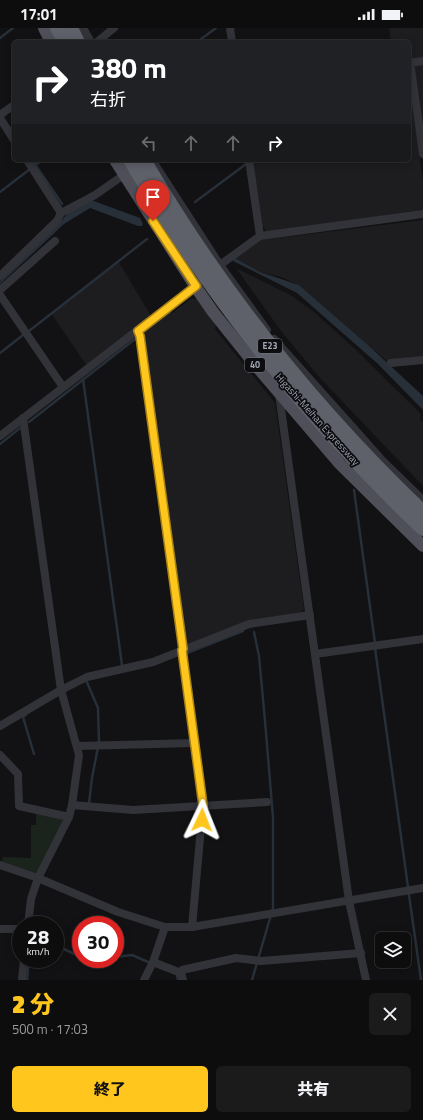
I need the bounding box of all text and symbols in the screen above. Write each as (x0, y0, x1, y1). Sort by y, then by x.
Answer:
text: 17:01 (20, 3, 57, 26)
text: 380 m (90, 46, 167, 89)
icon: right (24, 56, 76, 108)
text: 右折 (90, 86, 126, 113)
icon: left (138, 132, 160, 154)
icon: ahead (180, 132, 202, 154)
icon: ahead (222, 132, 244, 154)
icon: right (264, 132, 286, 154)
pin (136, 180, 170, 221)
icon: arrive (142, 186, 164, 208)
road number: E23 (258, 339, 282, 353)
road number: 40 (245, 358, 265, 372)
street label: Higashi-Meihan Expressway (272, 370, 363, 469)
position arrow (181, 799, 223, 841)
speed limit sign: 30 (72, 916, 124, 968)
text: 28 (27, 921, 49, 952)
map controls (375, 932, 411, 968)
button: layers (375, 932, 411, 968)
text: km/h (27, 944, 49, 959)
text: 2 分 (12, 986, 54, 1022)
button: close (369, 993, 411, 1035)
text: 500 m · 17:03 (12, 1019, 88, 1039)
button: 終了 (12, 1066, 208, 1112)
button: 共有 (216, 1066, 411, 1112)

